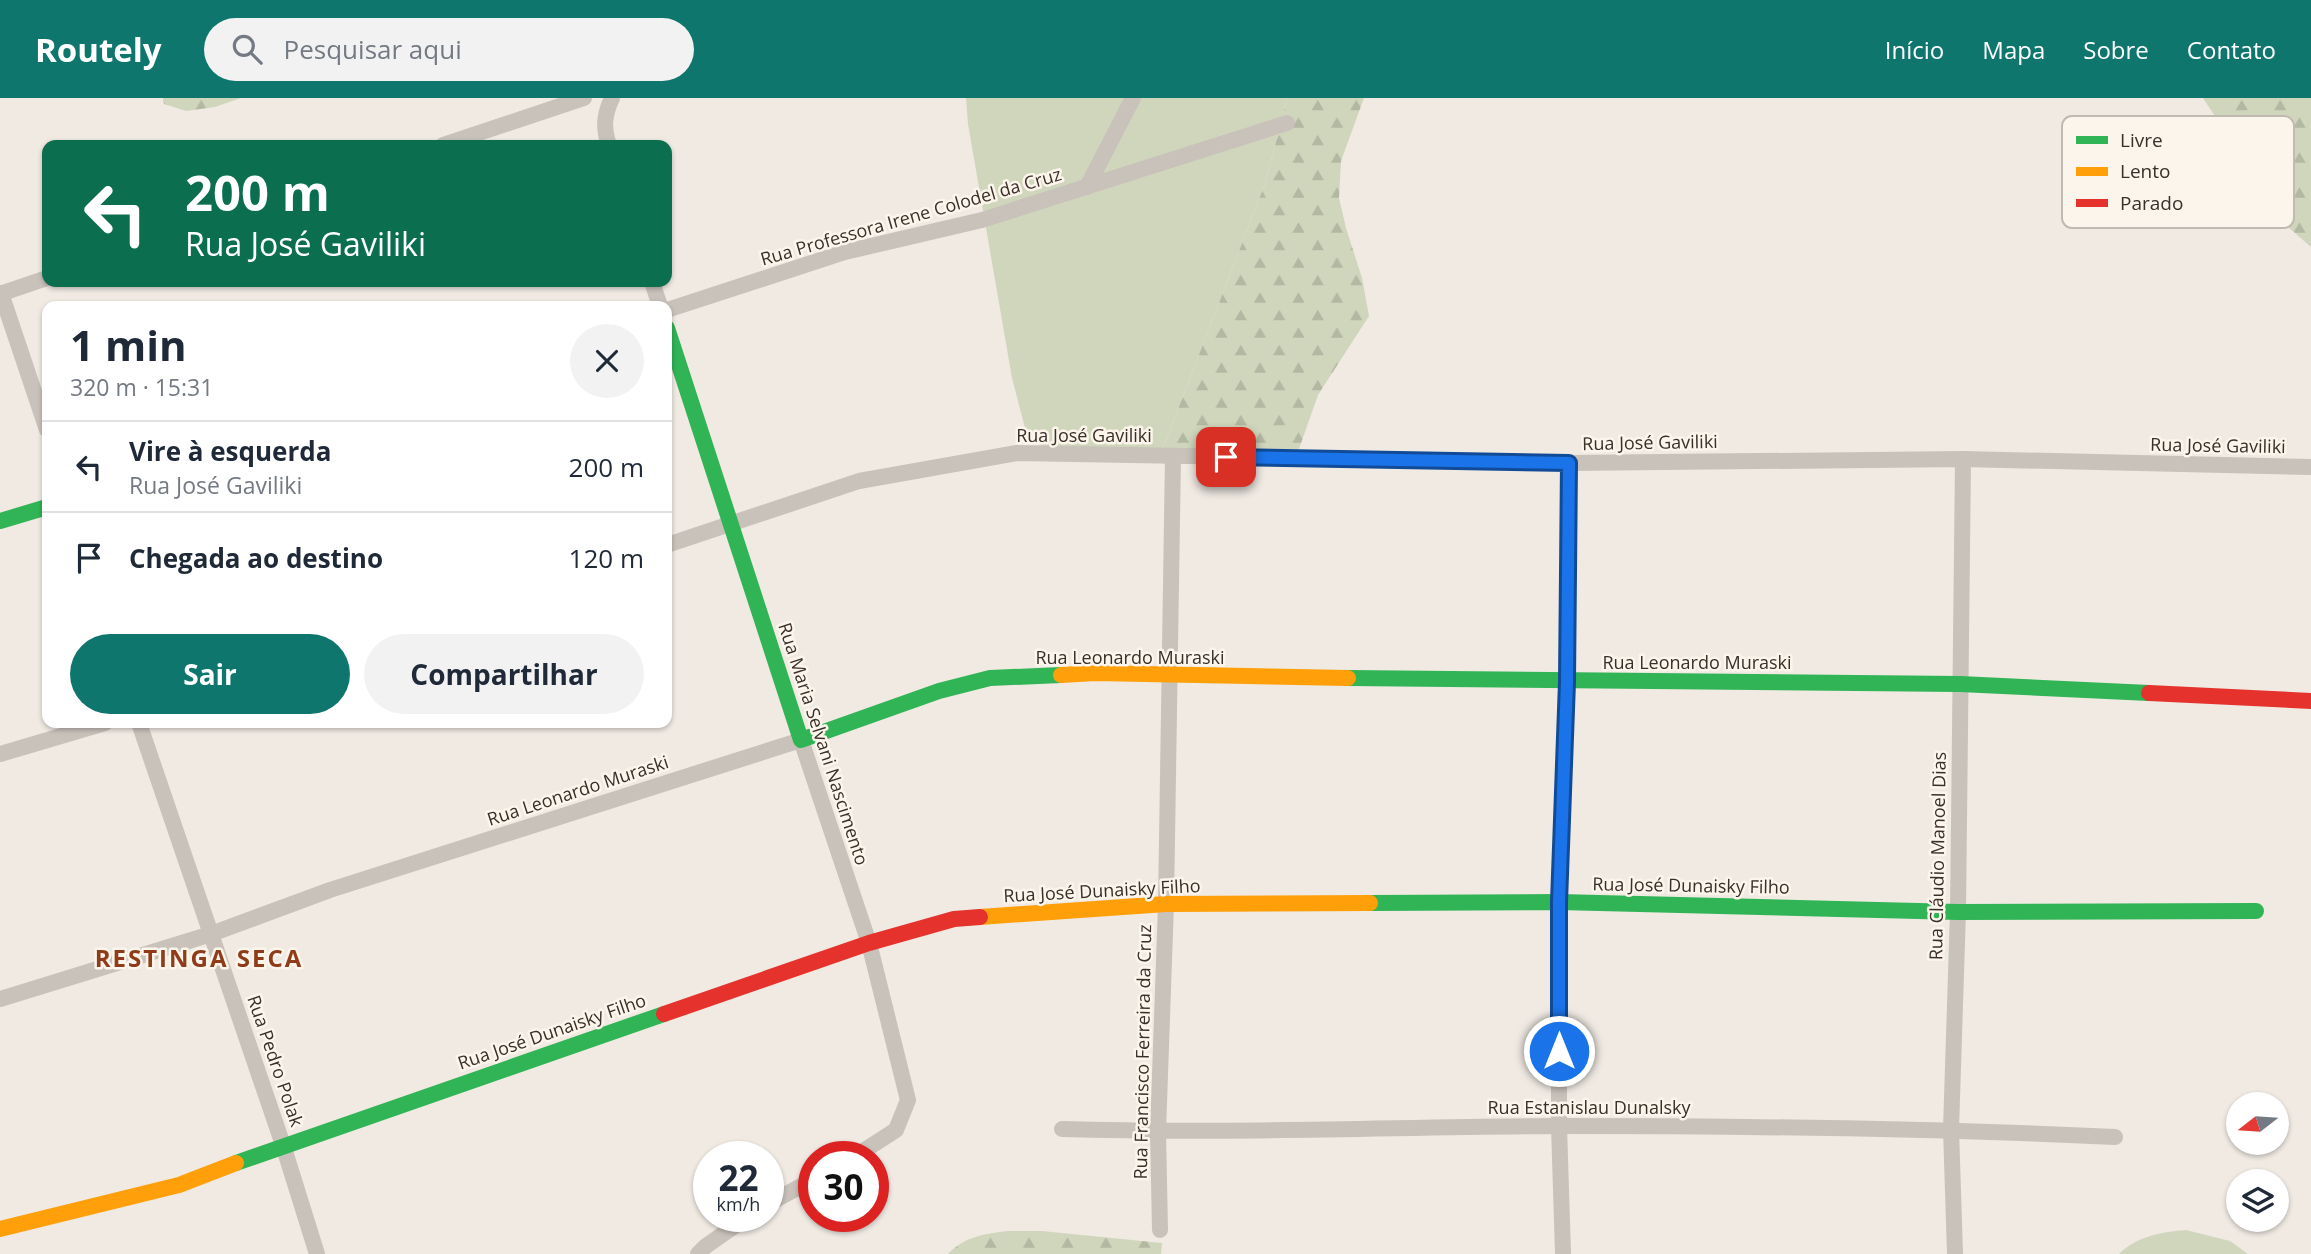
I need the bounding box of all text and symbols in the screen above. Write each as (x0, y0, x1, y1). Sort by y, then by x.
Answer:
search box (204, 18, 694, 81)
text: Routely (35, 27, 162, 72)
icon: search (228, 30, 266, 68)
text: Pesquisar aqui (284, 31, 462, 67)
text: Início (1885, 33, 1944, 66)
text: Mapa (1982, 33, 2045, 66)
text: Sobre (2083, 33, 2149, 66)
text: Contato (2187, 33, 2276, 66)
legend (2062, 116, 2294, 228)
text: Livre (2120, 127, 2163, 153)
text: Lento (2120, 158, 2170, 184)
text: 200 m (185, 159, 330, 225)
street label: Rua Professora Irene Colodel da Cruz (757, 161, 1064, 271)
icon: left (70, 168, 161, 259)
text: Parado (2120, 190, 2183, 216)
text: Rua José Gaviliki (185, 222, 426, 265)
text: 1 min (70, 316, 187, 373)
button: close (570, 324, 644, 398)
text: 320 m · 15:31 (70, 371, 213, 403)
street label: Rua José Gaviliki (1016, 423, 1152, 447)
pin (1196, 427, 1256, 487)
street label: Rua José Gaviliki (1582, 429, 1718, 455)
street label: Rua José Gaviliki (2150, 432, 2286, 458)
text: Vire à esquerda (129, 433, 331, 469)
icon: arrive (1207, 438, 1245, 476)
icon: left (70, 448, 108, 486)
text: 200 m (569, 449, 644, 485)
text: Rua José Gaviliki (129, 469, 302, 501)
icon: arrive (70, 539, 108, 577)
text: Chegada ao destino (129, 540, 383, 576)
text: 120 m (569, 540, 644, 576)
street label: Rua Maria Selvani Nascimento (773, 619, 875, 868)
button: Sair (70, 634, 350, 714)
button: Compartilhar (364, 634, 644, 714)
street label: Rua Leonardo Muraski (1035, 645, 1225, 669)
street label: Rua Leonardo Muraski (1602, 650, 1792, 674)
street label: Rua Leonardo Muraski (484, 749, 671, 831)
street label: Rua Cláudio Manoel Dias (1923, 752, 1951, 960)
street label: Rua José Dunaisky Filho (1592, 871, 1790, 899)
street label: Rua José Dunaisky Filho (1003, 873, 1201, 907)
street label: Rua Francisco Ferreira da Cruz (1128, 924, 1156, 1180)
district label: RESTINGA SECA (95, 941, 303, 974)
street label: Rua José Dunaisky Filho (454, 988, 649, 1075)
street label: Rua Pedro Polak (242, 992, 310, 1130)
position arrow (1522, 1014, 1596, 1088)
north arrow (2226, 1092, 2289, 1155)
map controls (2226, 1092, 2289, 1232)
street label: Rua Estanislau Dunalsky (1488, 1095, 1691, 1119)
speed limit sign: 30 (798, 1141, 889, 1232)
text: 22 (718, 1154, 759, 1201)
button: layers (2226, 1169, 2289, 1232)
text: km/h (717, 1192, 760, 1216)

